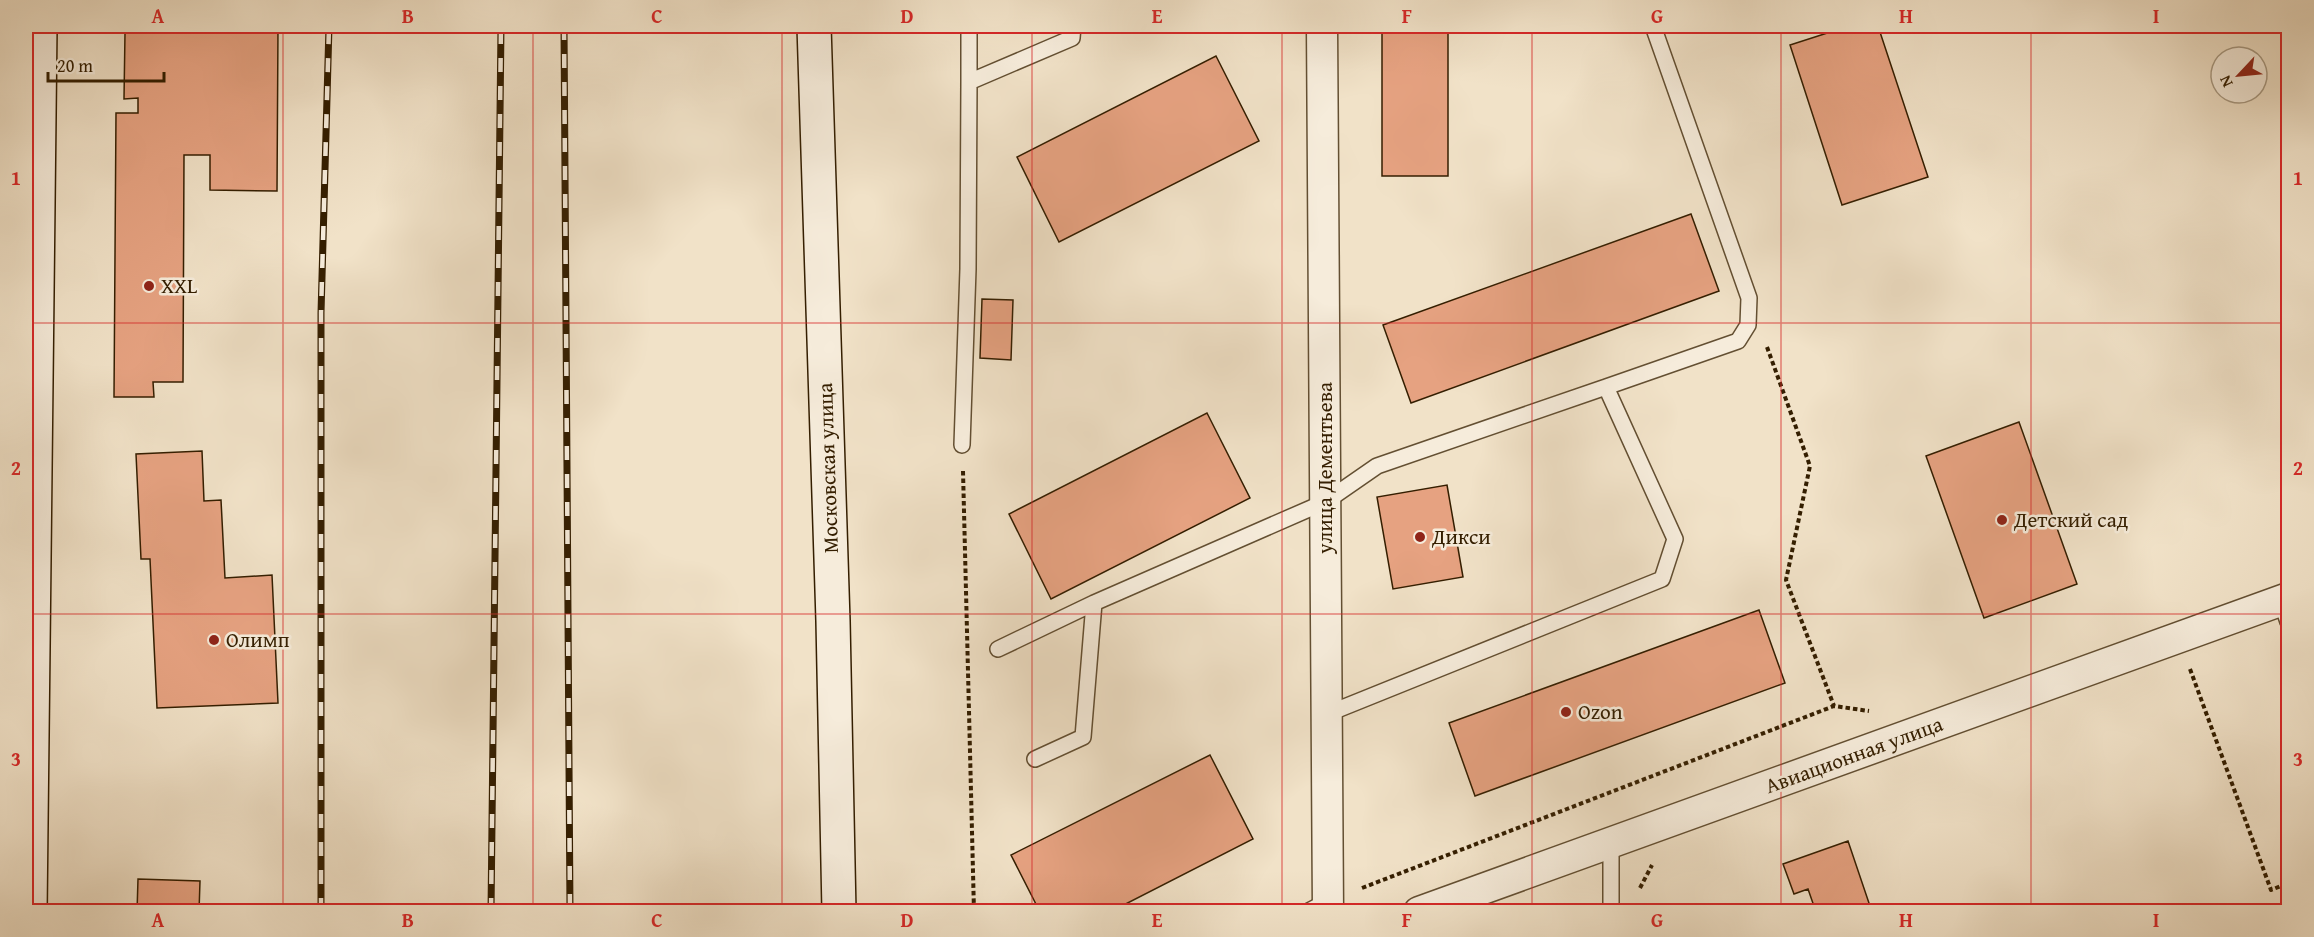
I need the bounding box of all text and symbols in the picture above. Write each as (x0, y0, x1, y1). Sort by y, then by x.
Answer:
text: A (152, 1, 165, 30)
text: B (402, 1, 414, 30)
text: C (651, 1, 663, 30)
text: D (900, 1, 914, 30)
text: E (1152, 1, 1163, 30)
text: F (1402, 1, 1412, 30)
text: G (1651, 1, 1663, 30)
text: H (1899, 1, 1913, 30)
text: I (2153, 1, 2159, 30)
scale bar (48, 45, 164, 83)
north arrow (2209, 45, 2269, 105)
text: 20 m (57, 52, 93, 79)
text: N (2212, 71, 2239, 92)
text: 1 (11, 163, 21, 192)
text: 1 (2293, 163, 2303, 192)
place label: XXL (161, 270, 197, 301)
marker: XXL (142, 279, 156, 293)
street label: Московская улица (809, 382, 846, 554)
street label: улица Дементьева (1309, 382, 1340, 555)
text: 2 (11, 453, 21, 482)
text: 2 (2293, 453, 2303, 482)
place label: Детский сад (2013, 504, 2129, 535)
marker: Детский сад (1995, 513, 2009, 527)
place label: Дикси (1431, 521, 1491, 552)
marker: Дикси (1413, 530, 1427, 544)
place label: Олимп (226, 624, 290, 655)
marker: Олимп (207, 633, 221, 647)
place label: Ozon (1578, 696, 1623, 727)
marker: Ozon (1559, 705, 1573, 719)
street label: Авиационная улица (1761, 708, 1947, 801)
text: 3 (11, 744, 21, 773)
text: 3 (2293, 744, 2303, 773)
text: A (152, 905, 165, 934)
text: B (402, 905, 414, 934)
text: C (651, 905, 663, 934)
text: D (900, 905, 914, 934)
text: E (1152, 905, 1163, 934)
text: F (1402, 905, 1412, 934)
text: G (1651, 905, 1663, 934)
text: H (1899, 905, 1913, 934)
text: I (2153, 905, 2159, 934)

